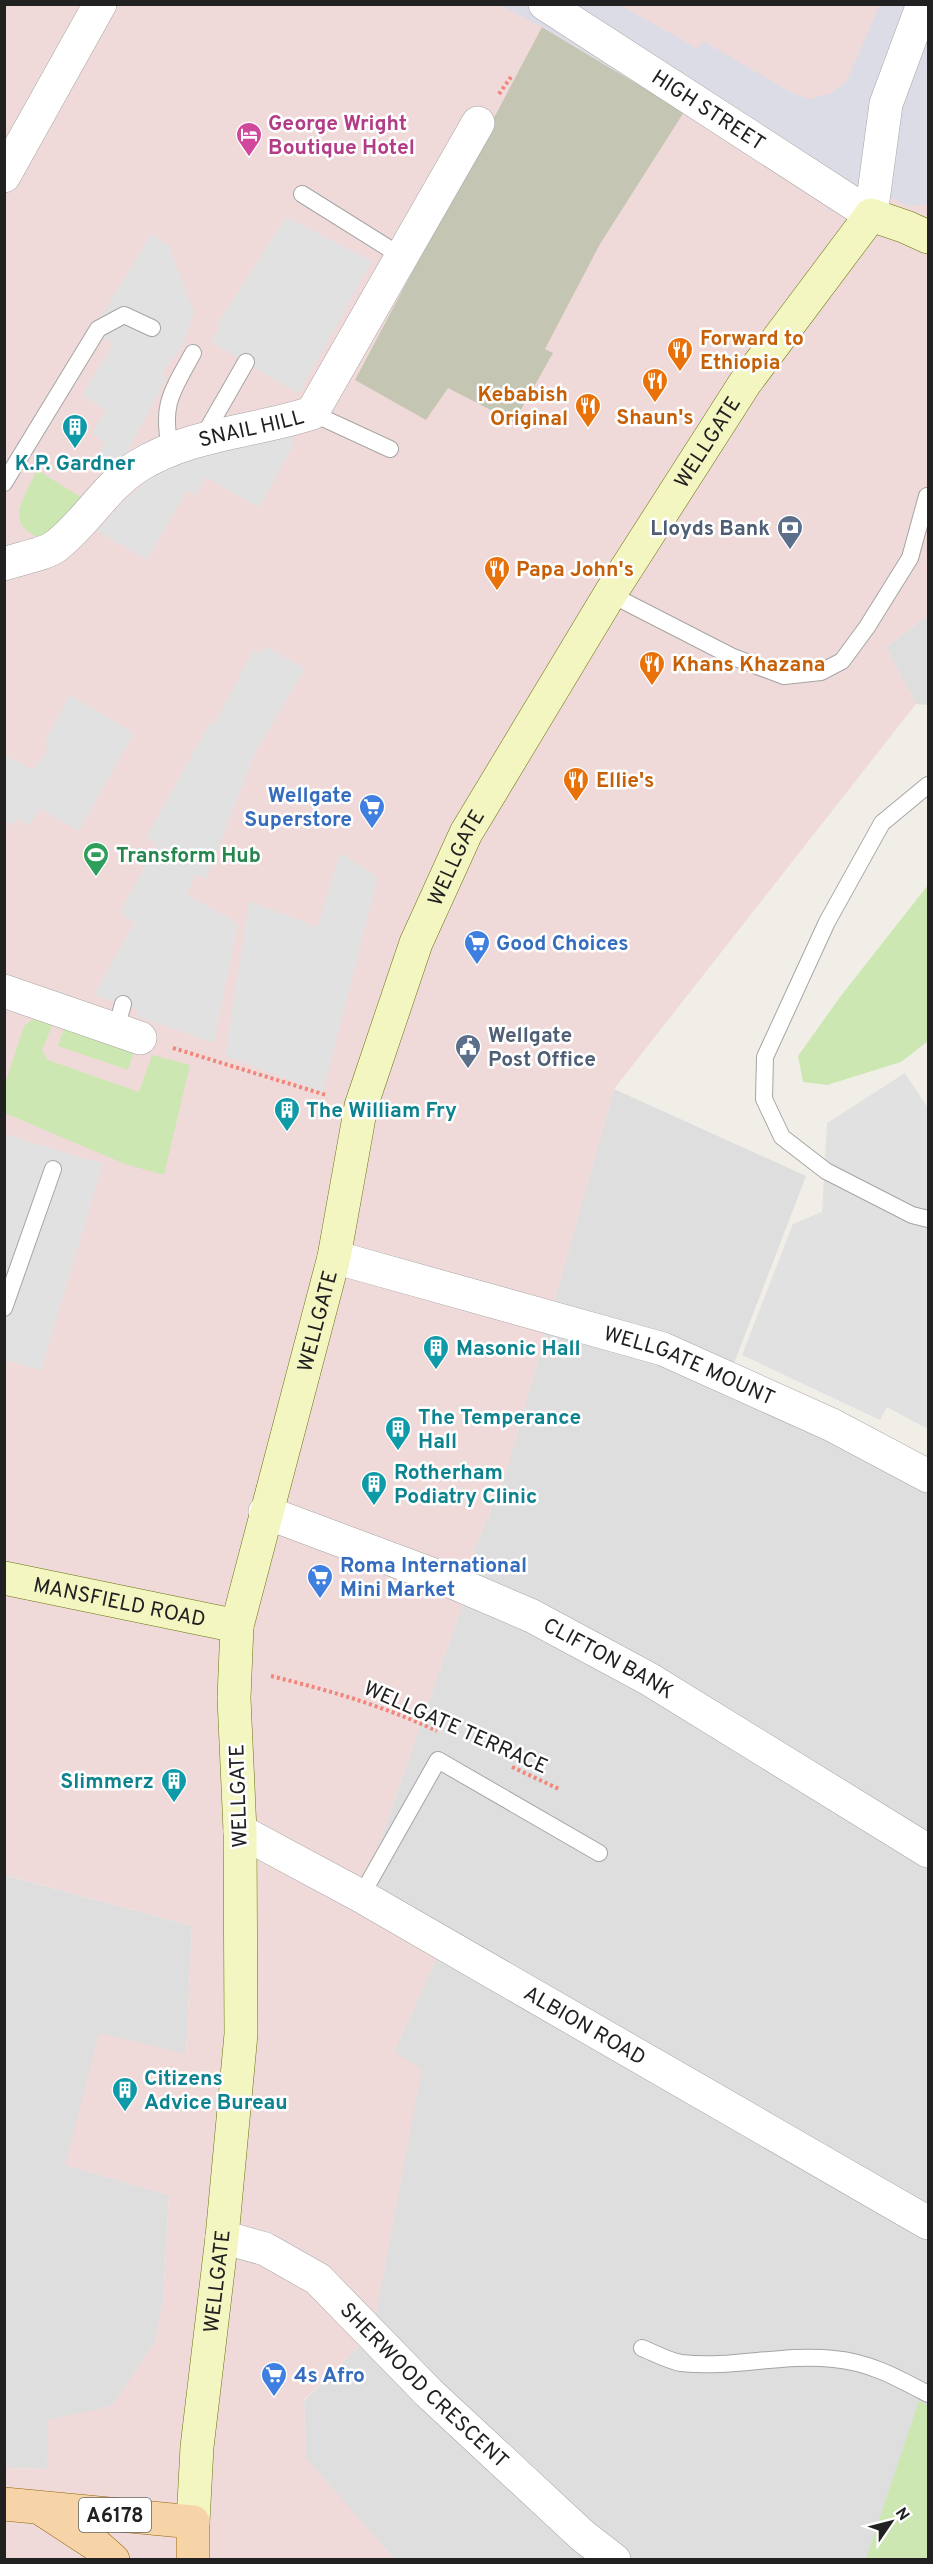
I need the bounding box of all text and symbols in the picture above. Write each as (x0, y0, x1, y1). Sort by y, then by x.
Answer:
street label: HIGH STREET (646, 64, 770, 158)
place label: George Wright Boutique Hotel (268, 111, 415, 162)
hotel icon: George Wright Boutique Hotel (234, 120, 264, 158)
place label: Forward to Ethiopia (700, 326, 804, 377)
restaurant icon: Forward to Ethiopia (665, 335, 695, 373)
restaurant icon: Shaun's (640, 366, 670, 404)
place label: Kebabish Original (478, 382, 568, 433)
restaurant icon: Kebabish Original (573, 391, 603, 429)
street label: WELLGATE (669, 392, 748, 494)
street label: SNAIL HILL (196, 404, 307, 455)
place label: Shaun's (616, 405, 694, 432)
building icon: K.P. Gardner (60, 412, 90, 450)
place label: K.P. Gardner (15, 451, 135, 478)
bank icon: Lloyds Bank (775, 513, 805, 551)
place label: Lloyds Bank (650, 516, 770, 543)
restaurant icon: Papa John's (482, 554, 512, 592)
place label: Papa John's (516, 557, 634, 584)
restaurant icon: Khans Khazana (637, 649, 667, 687)
place label: Khans Khazana (672, 652, 826, 679)
restaurant icon: Ellie's (561, 765, 591, 803)
place label: Ellie's (596, 768, 654, 795)
place label: Wellgate Superstore (244, 783, 352, 834)
supermarket icon: Wellgate Superstore (357, 792, 387, 830)
street label: WELLGATE (423, 805, 492, 911)
sports icon: Transform Hub (81, 840, 111, 878)
place label: Transform Hub (116, 843, 261, 870)
supermarket icon: Good Choices (462, 928, 492, 966)
place label: Good Choices (496, 931, 629, 958)
place label: Wellgate Post Office (488, 1023, 596, 1074)
public building icon: Wellgate Post Office (453, 1032, 483, 1070)
building icon: The William Fry (272, 1095, 302, 1133)
place label: The William Fry (306, 1098, 457, 1125)
street label: WELLGATE (292, 1268, 345, 1375)
street label: WELLGATE MOUNT (600, 1321, 779, 1413)
building icon: Masonic Hall (421, 1333, 451, 1371)
place label: Masonic Hall (456, 1336, 581, 1363)
place label: The Temperance Hall (418, 1405, 581, 1456)
building icon: The Temperance Hall (383, 1414, 413, 1452)
place label: Rotherham Podiatry Clinic (394, 1460, 537, 1511)
building icon: Rotherham Podiatry Clinic (359, 1469, 389, 1507)
place label: Roma International Mini Market (340, 1553, 527, 1604)
supermarket icon: Roma International Mini Market (305, 1562, 335, 1600)
street label: MANSFIELD ROAD (31, 1572, 208, 1634)
street label: CLIFTON BANK (538, 1612, 678, 1706)
street label: WELLGATE TERRACE (359, 1676, 552, 1781)
street label: WELLGATE (224, 1744, 255, 1848)
building icon: Slimmerz (159, 1766, 189, 1804)
place label: Slimmerz (60, 1769, 154, 1796)
street label: ALBION ROAD (518, 1981, 650, 2072)
place label: Citizens Advice Bureau (144, 2066, 288, 2117)
building icon: Citizens Advice Bureau (110, 2075, 140, 2113)
street label: WELLGATE (199, 2229, 238, 2335)
street label: SHERWOOD CRESCENT (333, 2297, 514, 2475)
supermarket icon: 4s Afro (259, 2360, 289, 2398)
place label: 4s Afro (294, 2363, 365, 2390)
north arrow (861, 2492, 921, 2552)
road number: A6178 (79, 2498, 151, 2532)
text: N (890, 2504, 913, 2525)

